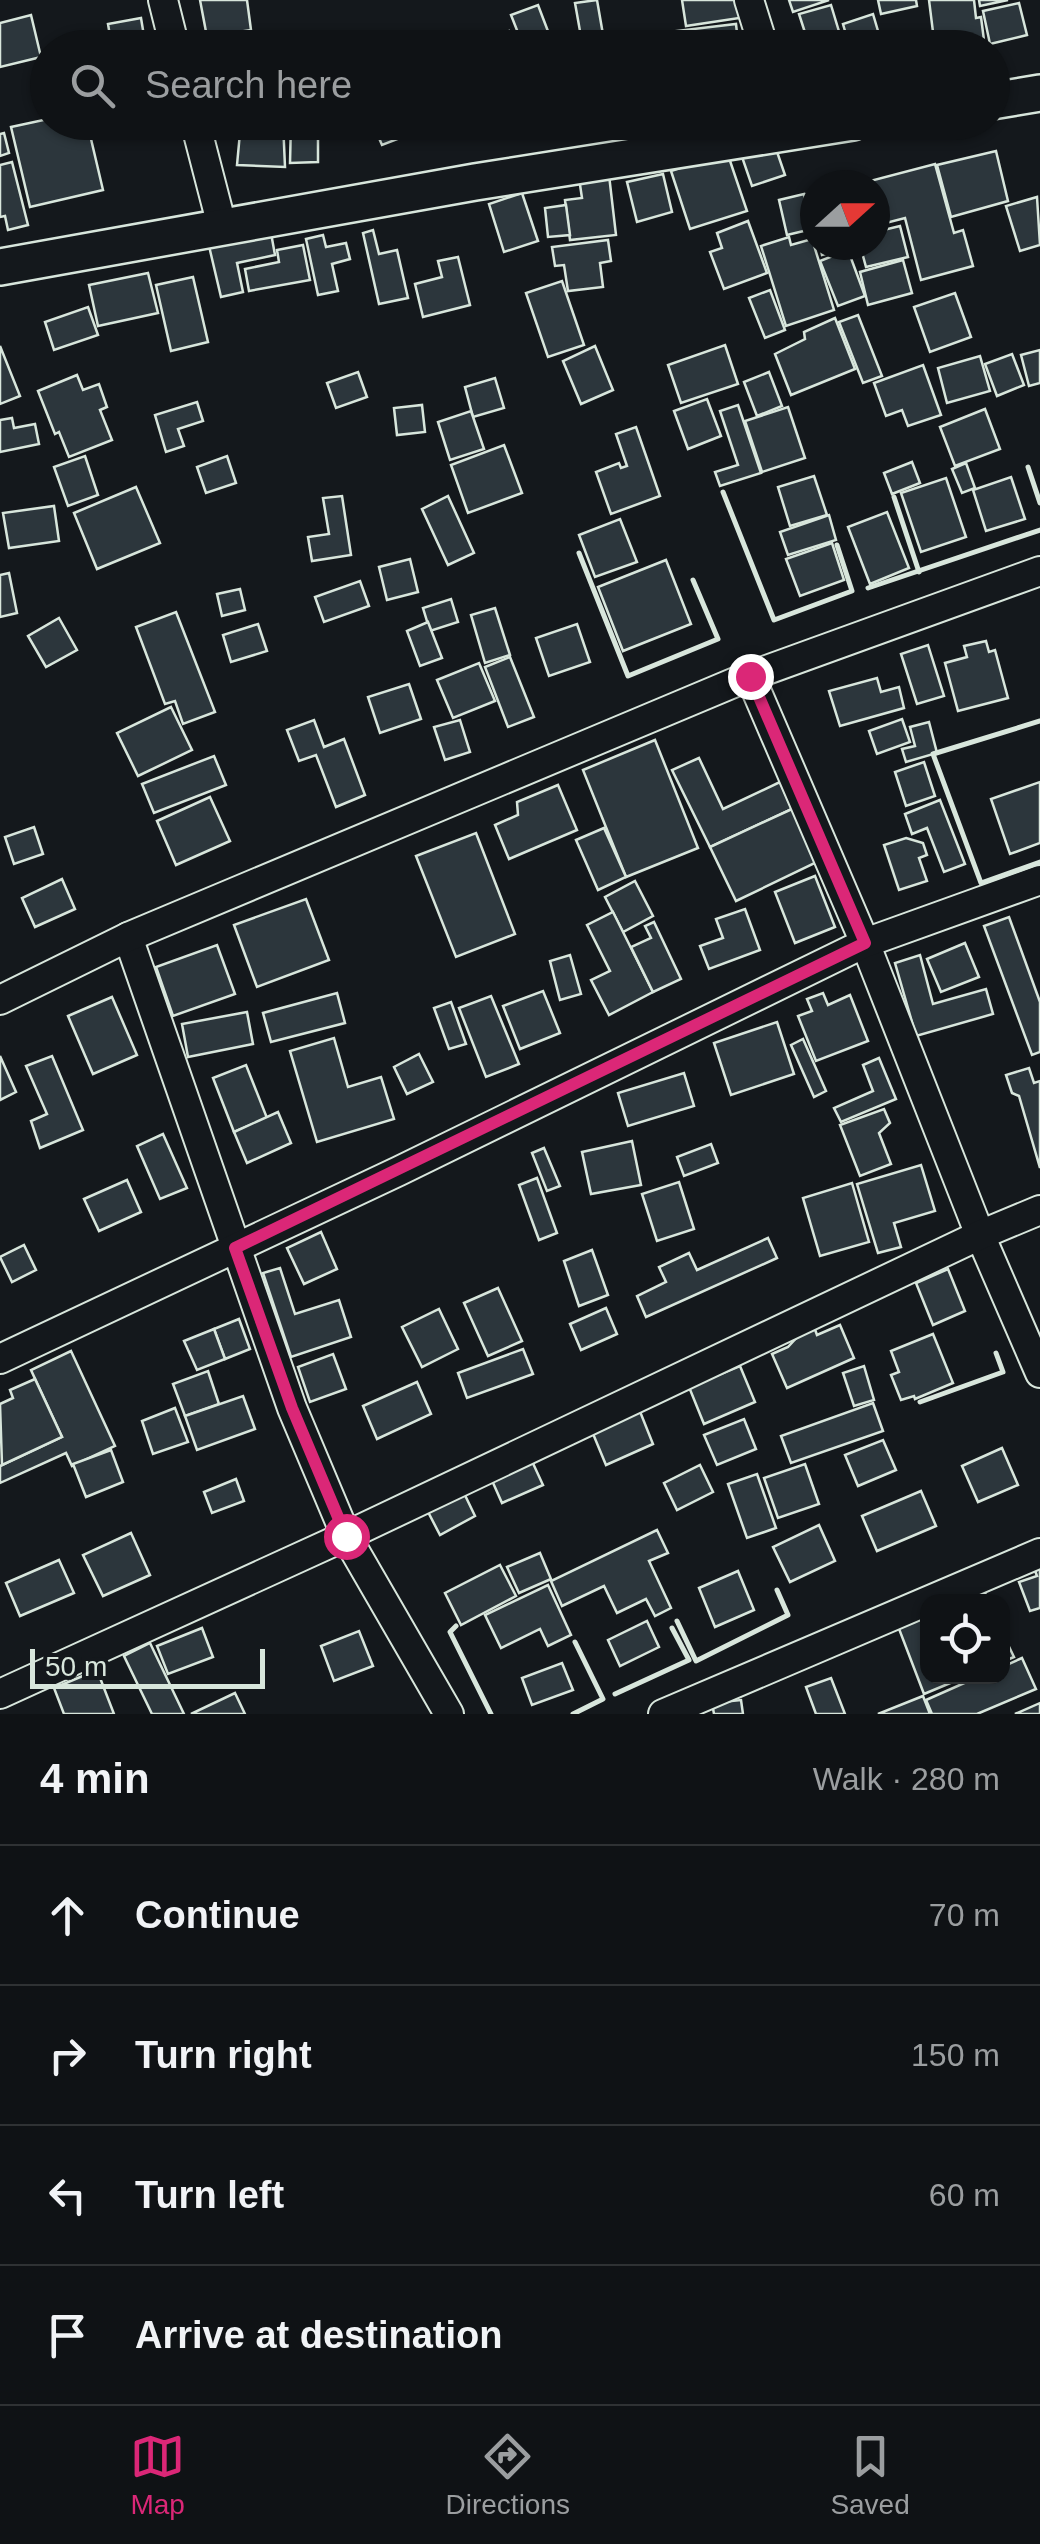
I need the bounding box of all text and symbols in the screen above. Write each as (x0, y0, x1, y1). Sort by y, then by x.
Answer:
search box (30, 30, 1010, 140)
icon: search (65, 58, 120, 113)
text: Search here (145, 64, 352, 106)
north arrow (800, 170, 890, 260)
route end (728, 654, 774, 700)
route start (324, 1514, 370, 1560)
map controls (920, 1594, 1010, 1684)
button: locate (920, 1594, 1010, 1684)
scale bar (30, 1644, 265, 1688)
text: 50 m (45, 1651, 107, 1682)
text: 4 min (40, 1755, 150, 1802)
text: Walk · 280 m (813, 1761, 1000, 1797)
icon: ahead (40, 1888, 95, 1943)
text: Continue (135, 1894, 300, 1936)
text: 70 m (929, 1897, 1000, 1933)
icon: right (40, 2028, 95, 2083)
text: Turn right (135, 2034, 312, 2076)
text: 150 m (911, 2037, 1000, 2073)
icon: left (40, 2168, 95, 2223)
text: Turn left (135, 2174, 284, 2216)
text: 60 m (929, 2177, 1000, 2213)
icon: arrive (40, 2308, 95, 2363)
text: Arrive at destination (135, 2314, 502, 2356)
tab: Map (130, 2429, 185, 2521)
tab: Directions (446, 2429, 570, 2521)
tab: Saved (830, 2429, 910, 2521)

